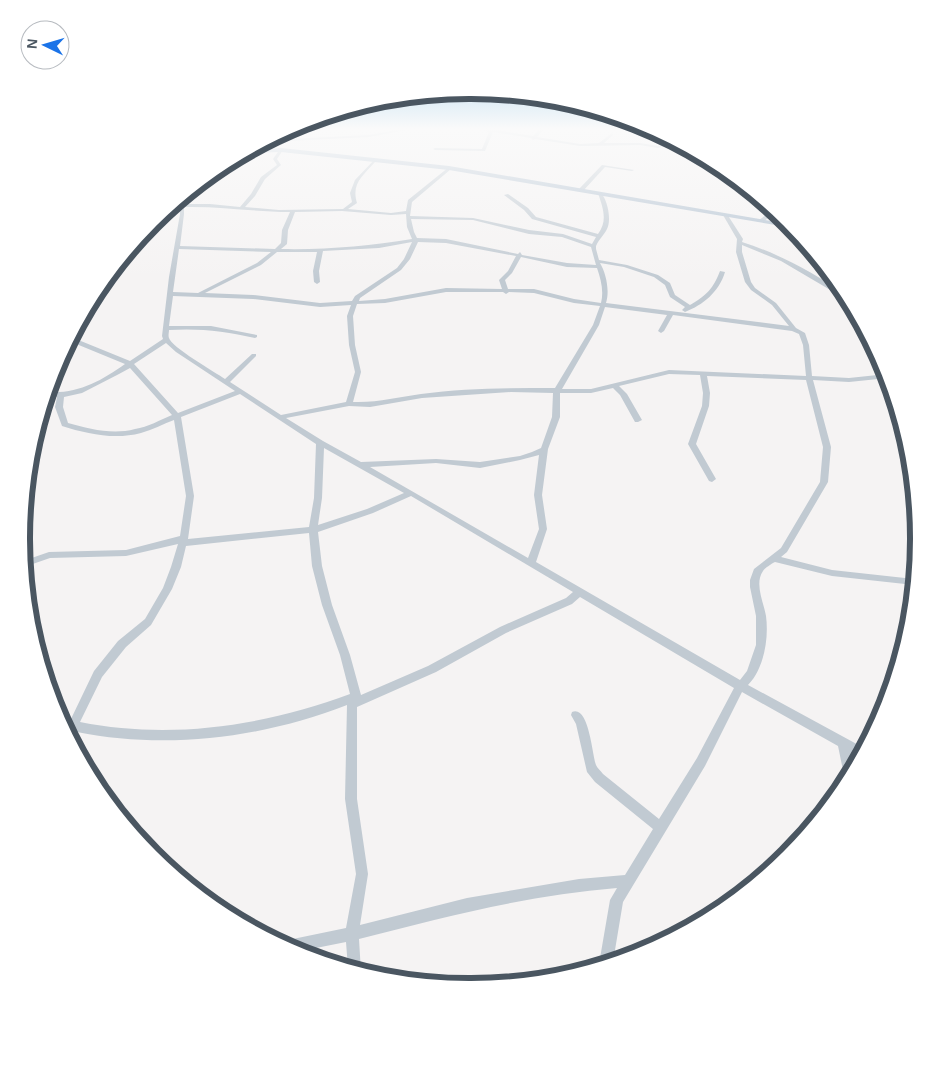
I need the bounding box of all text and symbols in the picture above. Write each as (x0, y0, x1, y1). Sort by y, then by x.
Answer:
north arrow (20, 20, 70, 70)
text: N (24, 38, 40, 50)

